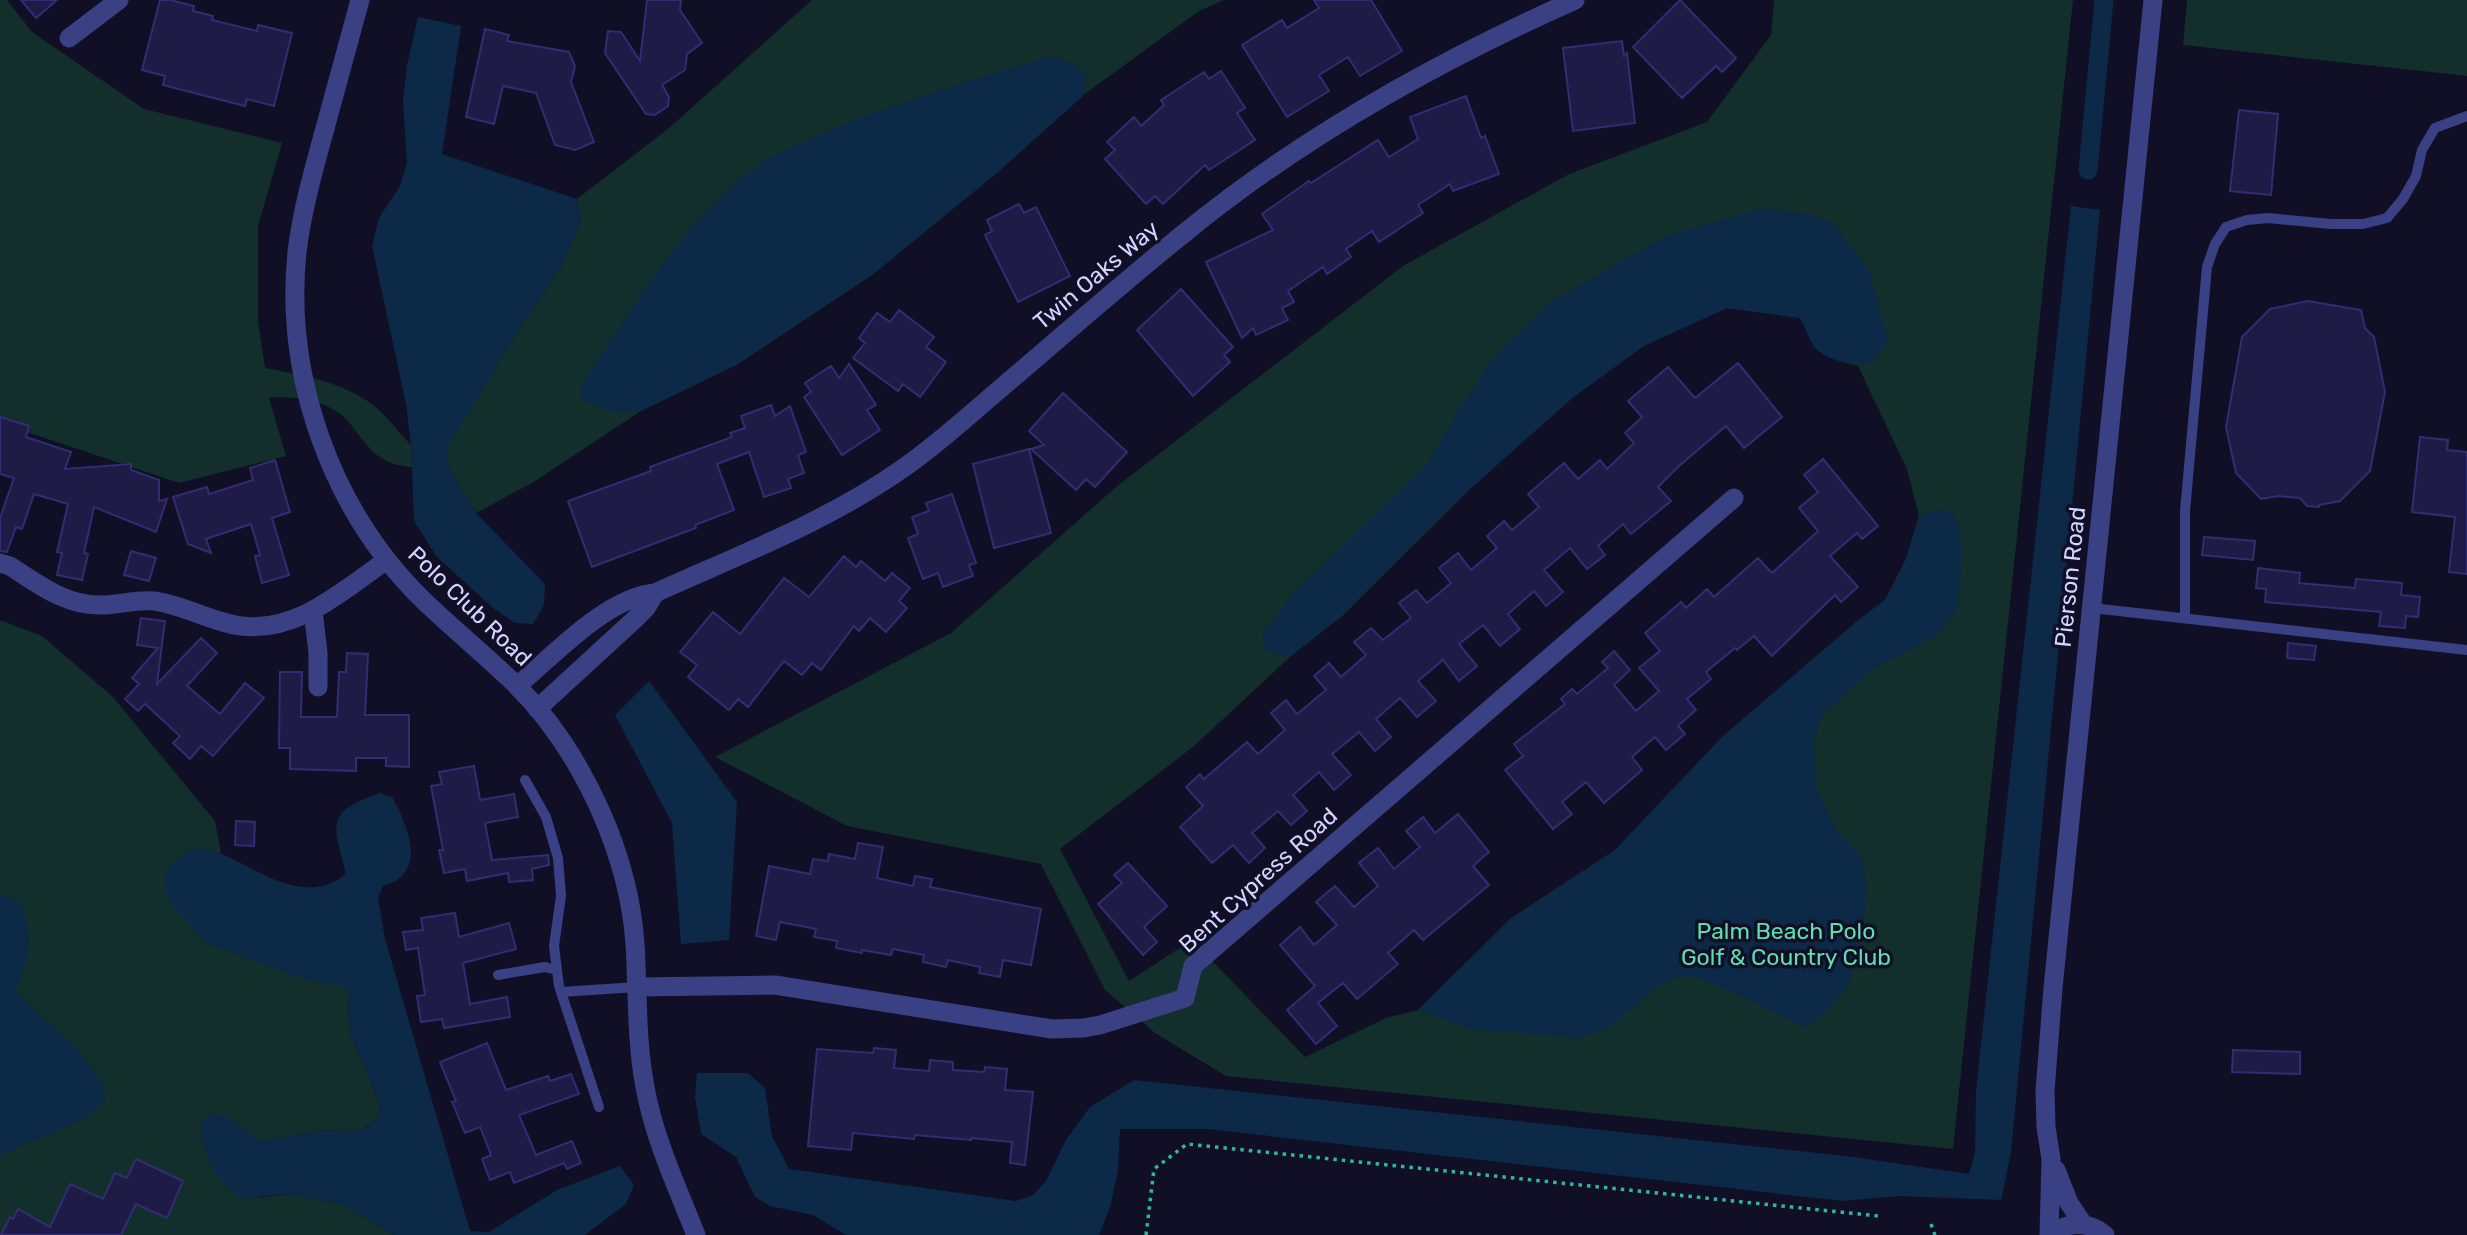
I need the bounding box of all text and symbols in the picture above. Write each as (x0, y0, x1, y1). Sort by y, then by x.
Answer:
street label: Twin Oaks Way (1028, 214, 1165, 336)
street label: Pierson Road (2049, 505, 2091, 649)
street label: Polo Club Road (402, 540, 538, 672)
street label: Bent Cypress Road (1173, 802, 1343, 958)
park label: Palm Beach Polo Golf & Country Club (1681, 917, 1891, 971)

